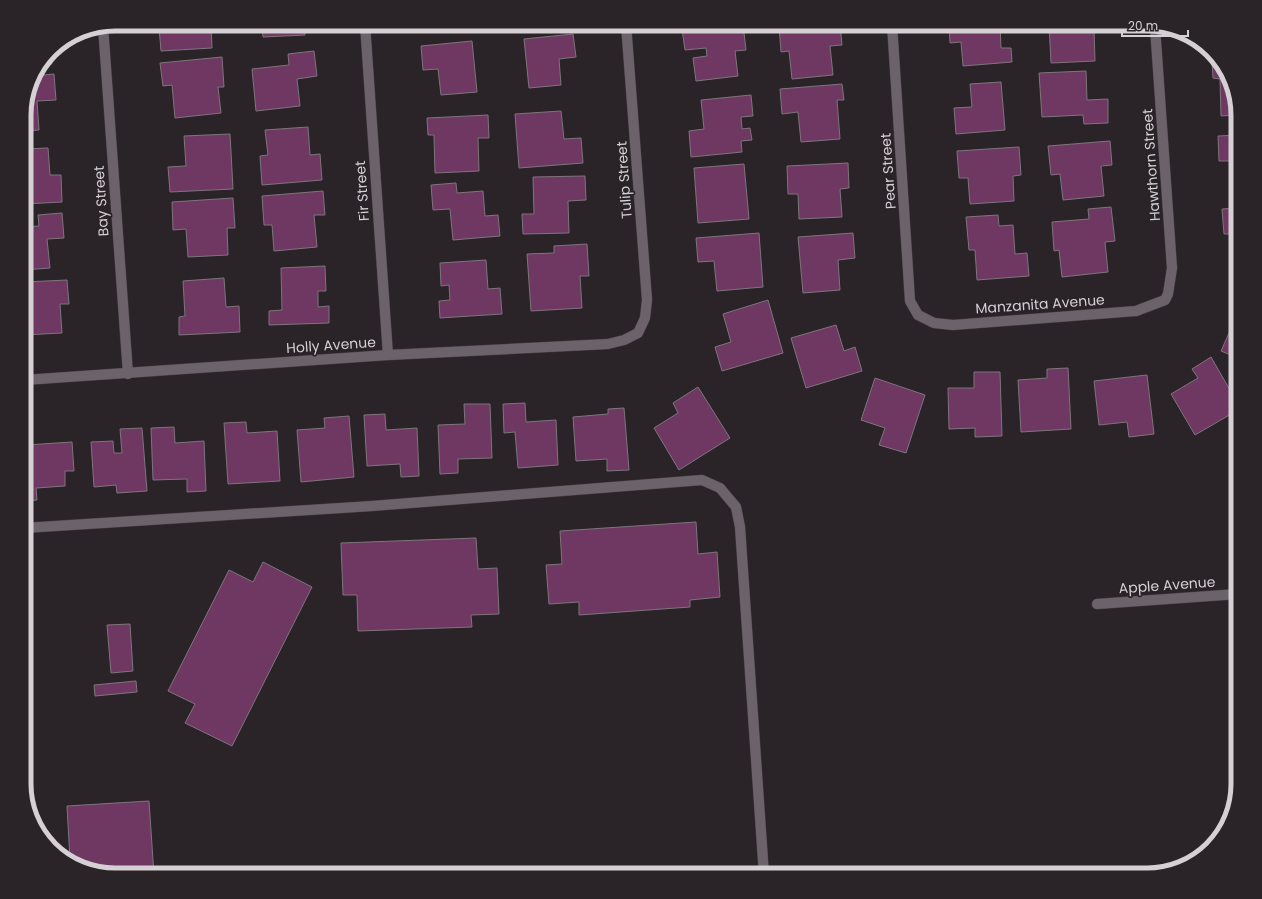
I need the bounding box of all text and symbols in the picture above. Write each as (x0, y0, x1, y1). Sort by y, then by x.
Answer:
scale bar (1122, 12, 1188, 38)
text: 20 m (1128, 17, 1158, 34)
street label: Hawthorn Street (1137, 108, 1165, 222)
street label: Pear Street (875, 132, 901, 210)
street label: Tulip Street (611, 141, 637, 219)
street label: Fir Street (350, 160, 374, 222)
street label: Bay Street (89, 165, 113, 237)
street label: Manzanita Avenue (975, 289, 1106, 318)
street label: Holly Avenue (286, 332, 377, 358)
street label: Apple Avenue (1118, 572, 1216, 598)

